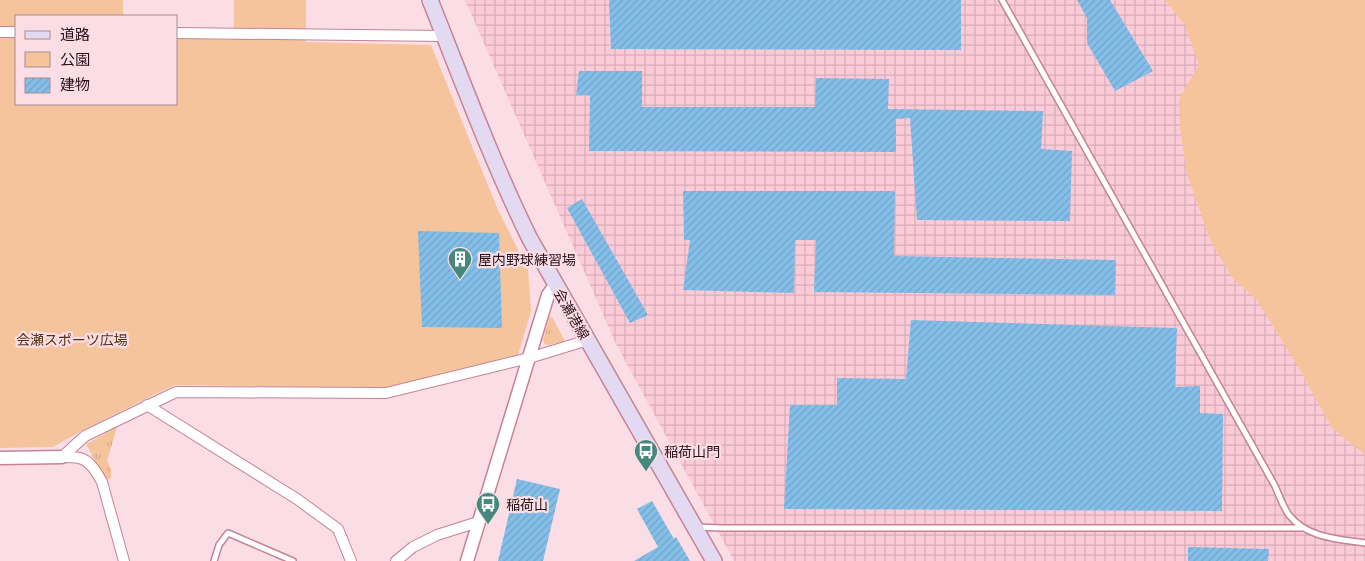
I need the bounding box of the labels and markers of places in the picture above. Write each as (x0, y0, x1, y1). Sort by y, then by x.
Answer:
building icon: 屋内野球練習場 (447, 246, 473, 280)
place label: 屋内野球練習場 (478, 250, 576, 269)
bus stop icon: 稲荷山門 (633, 438, 659, 472)
place label: 稲荷山門 (664, 442, 720, 461)
bus stop icon: 稲荷山 (475, 491, 501, 525)
place label: 稲荷山 (506, 495, 548, 514)

